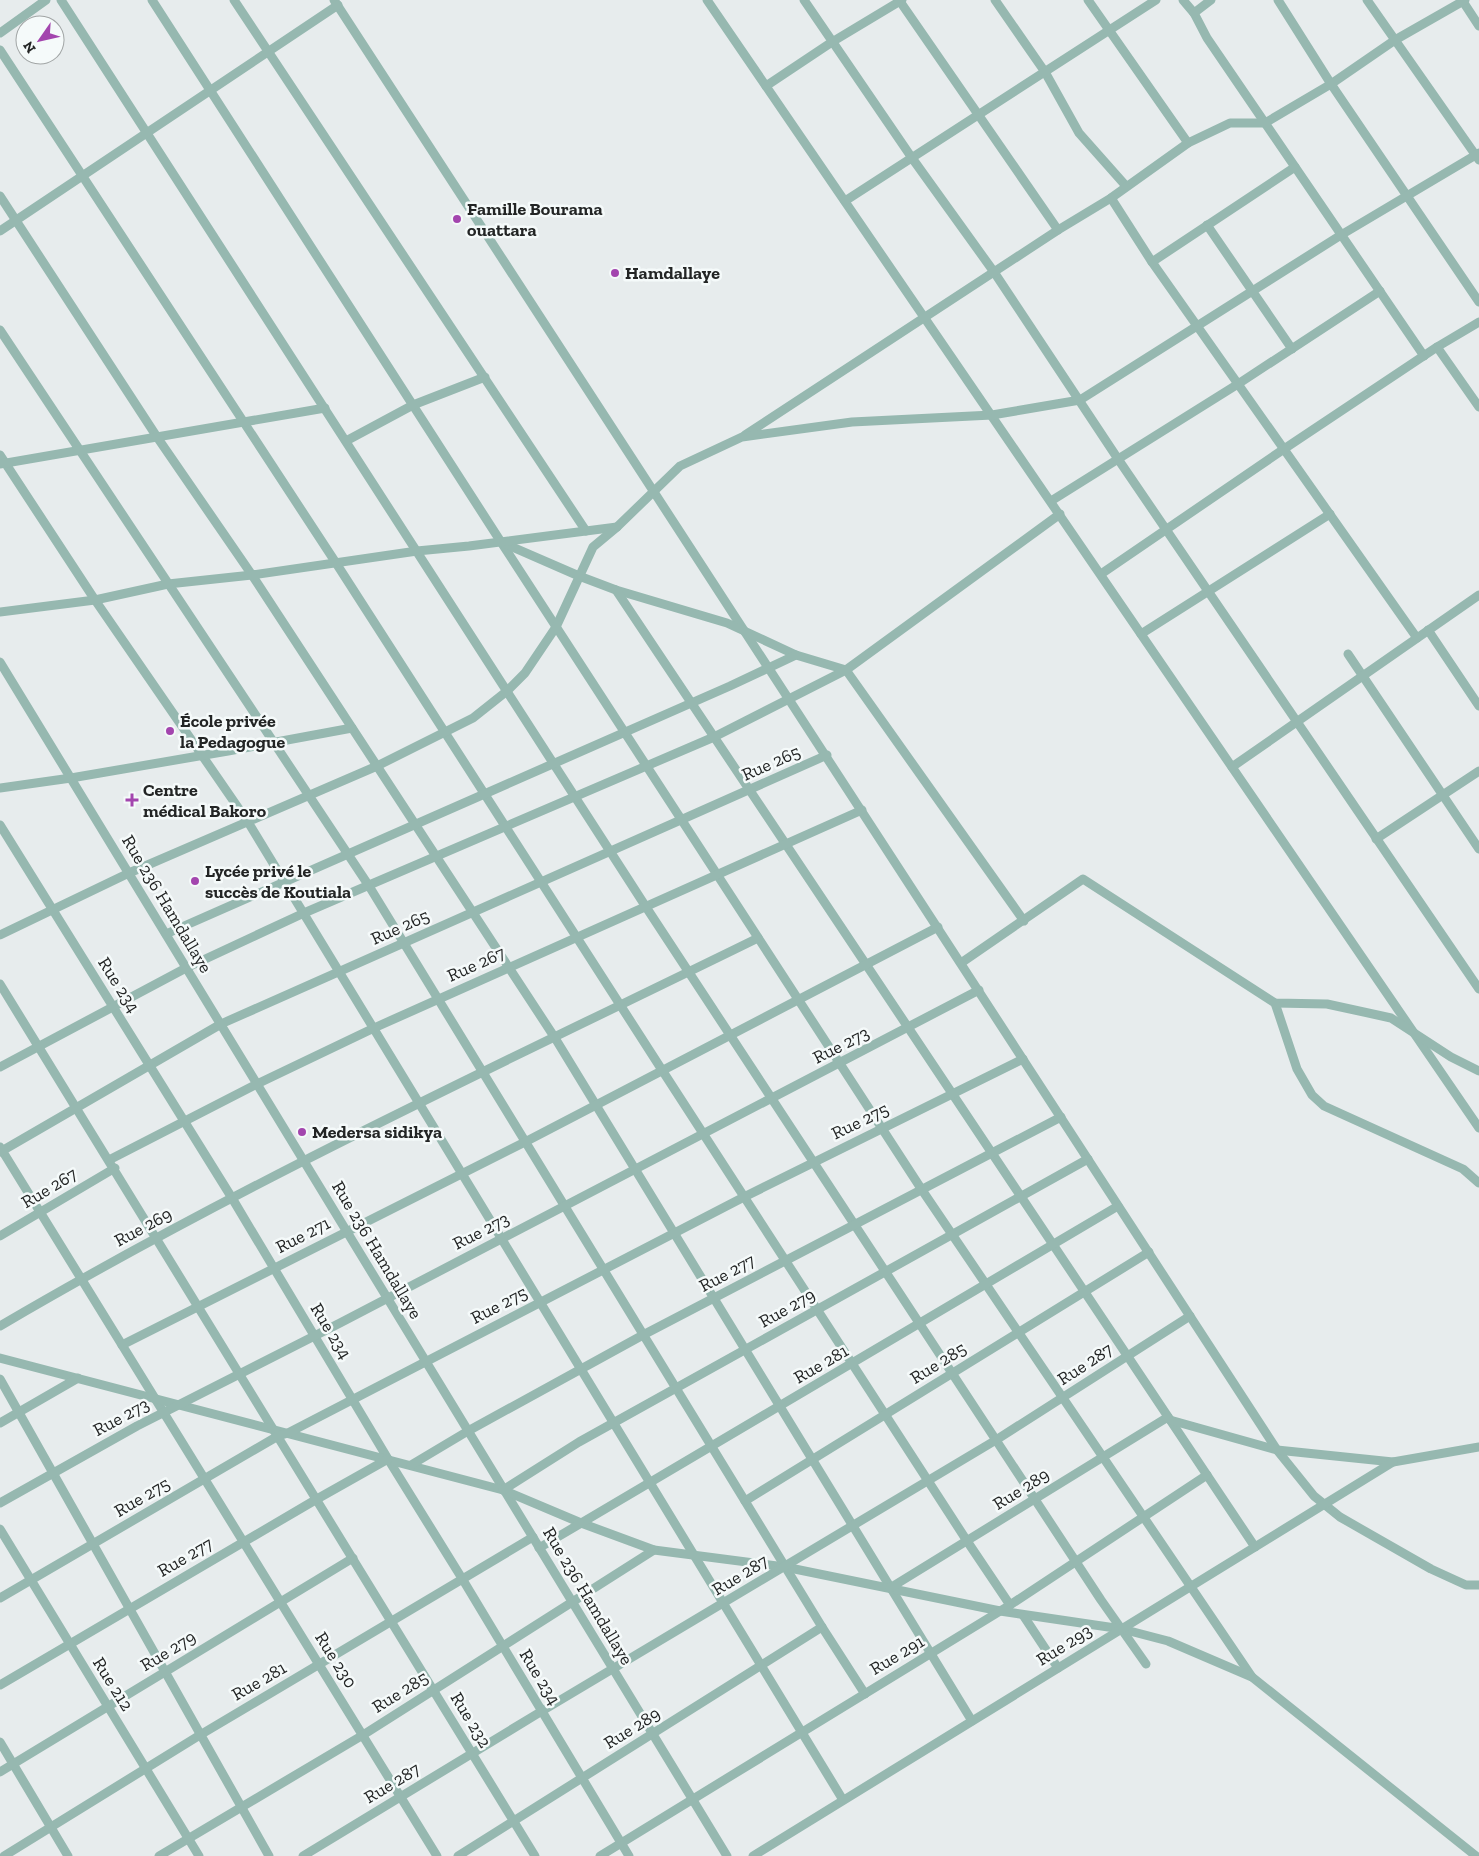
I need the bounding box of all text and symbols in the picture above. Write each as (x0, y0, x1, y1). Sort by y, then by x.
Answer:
north arrow (15, 15, 65, 65)
text: N (19, 38, 40, 56)
place label: Famille Bourama ouattara (467, 198, 603, 241)
marker: Famille Bourama ouattara (451, 213, 463, 225)
place label: Hamdallaye (625, 262, 720, 284)
marker: Hamdallaye (609, 267, 621, 279)
place label: École privée la Pedagogue (180, 710, 285, 753)
marker: École privée la Pedagogue (164, 725, 176, 737)
street label: Rue 265 (738, 740, 804, 786)
place label: Centre médical Bakoro (143, 779, 267, 822)
marker: Centre médical Bakoro (125, 793, 139, 807)
street label: Rue 236 Hamdallaye (117, 831, 217, 977)
place label: Lycée privé le succès de Koutiala (205, 860, 351, 903)
marker: Lycée privé le succès de Koutiala (189, 875, 201, 887)
street label: Rue 265 (367, 904, 433, 950)
street label: Rue 267 (444, 941, 509, 986)
street label: Rue 234 (93, 953, 145, 1017)
street label: Rue 273 (809, 1021, 873, 1068)
street label: Rue 275 (828, 1098, 892, 1144)
place label: Medersa sidikya (312, 1121, 442, 1143)
marker: Medersa sidikya (296, 1126, 308, 1138)
street label: Rue 267 (17, 1163, 81, 1213)
street label: Rue 236 Hamdallaye (327, 1177, 427, 1323)
street label: Rue 269 (110, 1203, 176, 1251)
street label: Rue 273 (449, 1207, 513, 1254)
street label: Rue 271 (272, 1212, 334, 1258)
street label: Rue 277 (695, 1249, 759, 1297)
street label: Rue 275 (467, 1281, 531, 1329)
street label: Rue 279 (755, 1284, 819, 1332)
street label: Rue 234 (306, 1299, 356, 1363)
street label: Rue 285 (906, 1337, 970, 1389)
street label: Rue 287 (1053, 1338, 1117, 1390)
street label: Rue 281 (790, 1340, 852, 1388)
street label: Rue 273 (89, 1393, 153, 1441)
street label: Rue 289 (989, 1463, 1053, 1515)
street label: Rue 275 (110, 1472, 174, 1522)
street label: Rue 236 Hamdallaye (538, 1523, 638, 1669)
street label: Rue 277 (154, 1532, 217, 1582)
street label: Rue 287 (708, 1550, 772, 1600)
street label: Rue 293 (1032, 1619, 1096, 1671)
street label: Rue 279 (136, 1626, 200, 1676)
street label: Rue 230 (310, 1628, 362, 1692)
street label: Rue 291 (866, 1630, 928, 1680)
street label: Rue 234 (515, 1645, 565, 1709)
street label: Rue 212 (88, 1653, 138, 1715)
street label: Rue 281 (228, 1657, 290, 1705)
street label: Rue 285 (368, 1666, 432, 1718)
street label: Rue 232 (446, 1688, 496, 1752)
street label: Rue 289 (600, 1702, 664, 1754)
street label: Rue 287 (360, 1758, 424, 1808)

